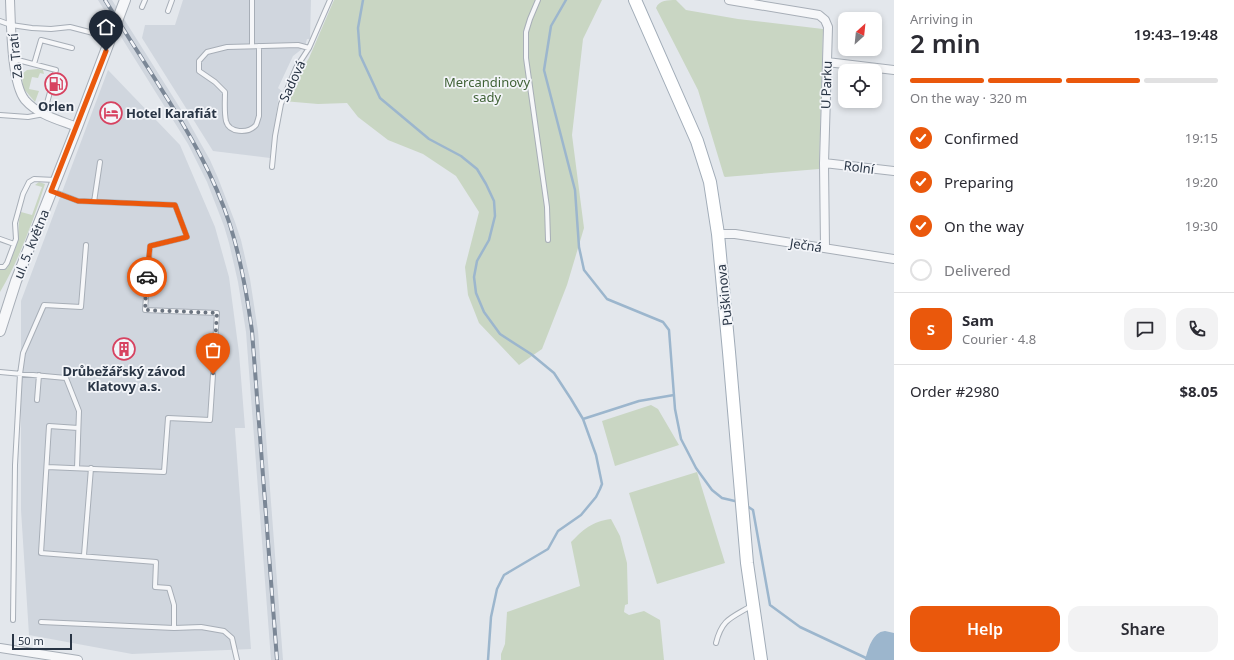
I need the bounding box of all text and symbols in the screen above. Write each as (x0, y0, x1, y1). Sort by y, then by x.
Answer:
pin (89, 10, 123, 51)
text: Arriving in (910, 10, 973, 28)
north arrow (838, 12, 882, 56)
map controls (838, 12, 882, 108)
icon: home (95, 16, 117, 38)
text: 19:43–19:48 (1134, 24, 1218, 44)
text: 2 min (910, 25, 981, 61)
street label: Za Tratí (4, 32, 26, 79)
street label: Sadová (275, 57, 309, 105)
street label: U Parku (816, 61, 836, 109)
button: locate (838, 64, 882, 108)
fuel station icon: Orlen (43, 71, 69, 97)
park label: Mercandinovy sady (444, 73, 530, 106)
text: On the way · 320 m (910, 89, 1027, 107)
place label: Orlen (38, 97, 74, 115)
hotel icon: Hotel Karafiát (98, 100, 124, 126)
place label: Hotel Karafiát (126, 104, 217, 122)
icon: check (910, 127, 932, 149)
text: Confirmed (944, 128, 1019, 148)
text: 19:15 (1185, 129, 1218, 147)
street label: Rolní (843, 156, 876, 178)
icon: check (910, 171, 932, 193)
text: Preparing (944, 172, 1014, 192)
text: 19:20 (1185, 173, 1218, 191)
street label: ul. 5. května (9, 207, 53, 281)
icon: check (910, 215, 932, 237)
text: On the way (944, 216, 1024, 236)
text: 19:30 (1185, 217, 1218, 235)
street label: Ječná (787, 233, 823, 256)
courier (127, 257, 167, 297)
text: Delivered (944, 260, 1011, 280)
street label: Puškinova (712, 263, 736, 327)
icon: car (136, 266, 158, 288)
button: chat (1124, 308, 1166, 350)
button: phone (1176, 308, 1218, 350)
text: Sam (962, 310, 994, 330)
text: S (927, 319, 935, 339)
text: Courier · 4.8 (962, 330, 1036, 348)
pin (196, 333, 230, 374)
building icon: Drůbežářský závod Klatovy a.s. (111, 336, 137, 362)
icon: bag (202, 339, 224, 361)
place label: Drůbežářský závod Klatovy a.s. (63, 362, 185, 395)
text: Order #2980 (910, 381, 999, 401)
text: $8.05 (1179, 381, 1218, 401)
button: Help (910, 606, 1060, 652)
button: Share (1068, 606, 1218, 652)
scale bar (12, 632, 72, 651)
text: 50 m (18, 633, 44, 648)

